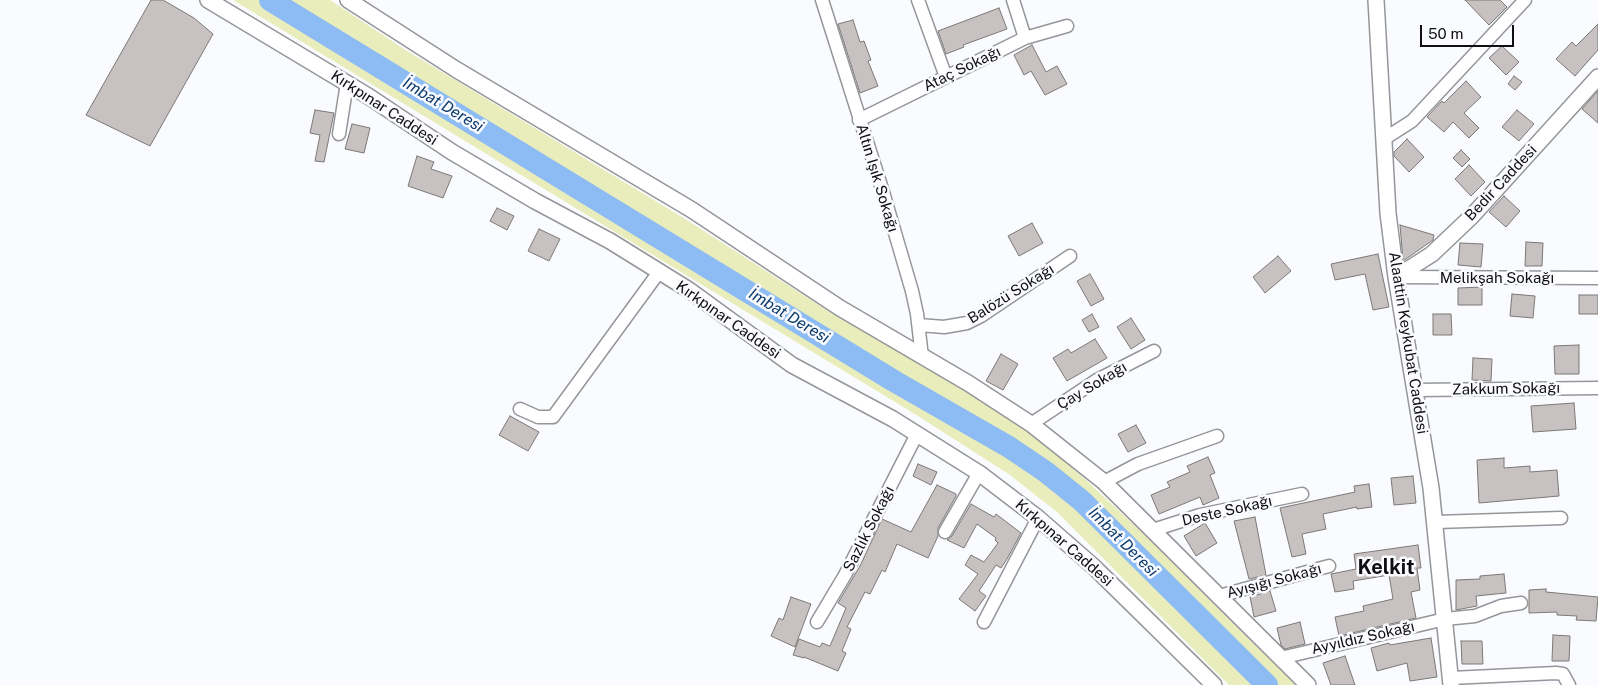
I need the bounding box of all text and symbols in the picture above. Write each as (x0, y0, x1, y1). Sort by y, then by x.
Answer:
scale bar (1423, 15, 1517, 47)
text: 50 m (1428, 25, 1463, 42)
street label: Ataç Sokağı (920, 43, 1004, 95)
street label: Kırkpınar Caddesi (327, 67, 441, 149)
water label: İmbat Deresi (399, 73, 487, 137)
street label: Altın Işık Sokağı (852, 122, 902, 234)
street label: Bedir Caddesi (1461, 141, 1541, 225)
street label: Alaattin Keykubat Caddesi (1385, 251, 1431, 435)
street label: Balözü Sokağı (965, 260, 1057, 328)
street label: Melikşah Sokağı (1440, 269, 1554, 287)
street label: Kırkpınar Caddesi (672, 277, 784, 363)
water label: İmbat Deresi (745, 284, 833, 348)
street label: Çay Sokağı (1054, 358, 1130, 414)
street label: Zakkum Sokağı (1452, 379, 1560, 399)
street label: Sazlık Sokağı (840, 483, 898, 575)
street label: Deste Sokağı (1180, 492, 1274, 530)
street label: Kırkpınar Caddesi (1011, 496, 1117, 590)
water label: İmbat Deresi (1084, 503, 1162, 581)
district label: Kelkit (1358, 556, 1414, 580)
street label: Ayışığı Sokağı (1225, 560, 1323, 602)
street label: Ayyıldız Sokağı (1310, 617, 1416, 659)

